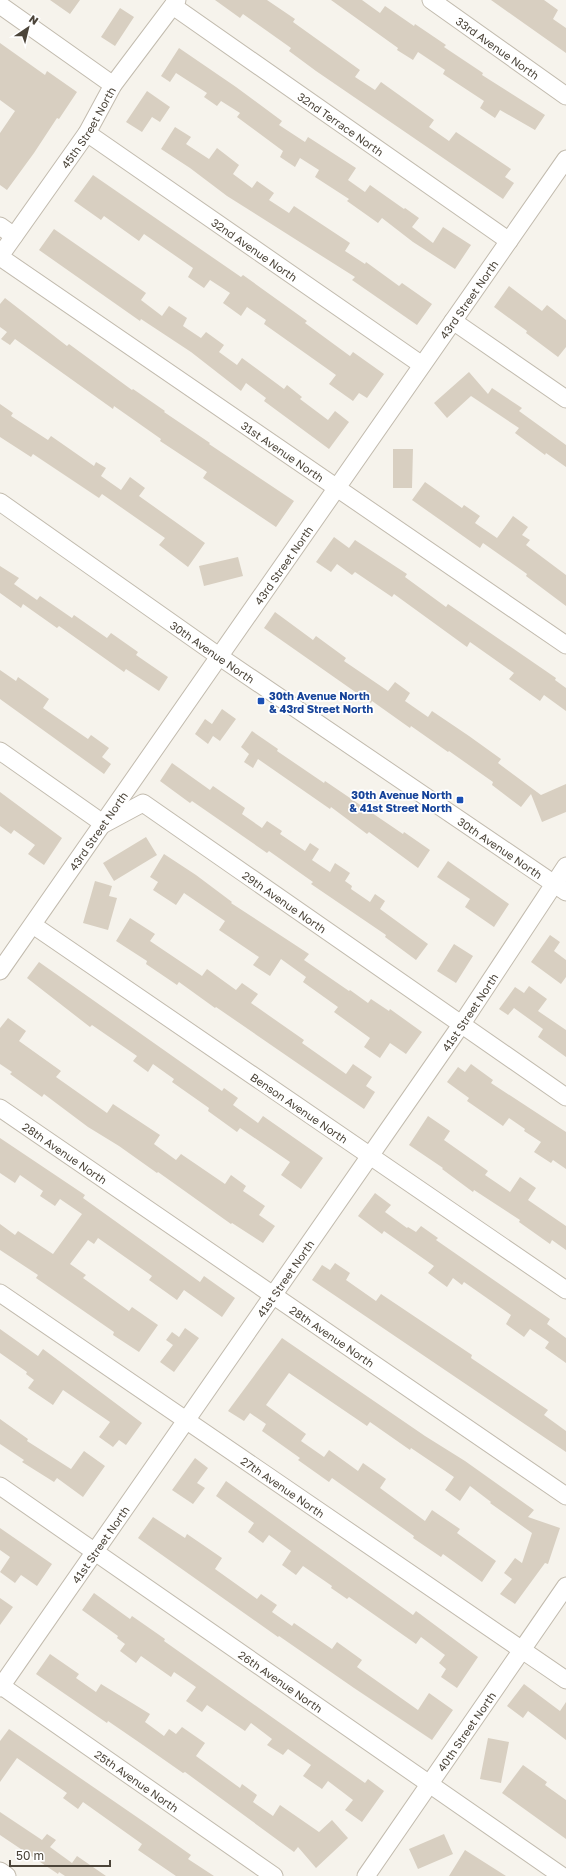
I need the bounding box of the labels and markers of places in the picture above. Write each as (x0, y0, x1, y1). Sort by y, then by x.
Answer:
place label: 30th Avenue North & 43rd Street North (269, 689, 374, 715)
marker: 30th Avenue North & 43rd Street North (256, 696, 266, 706)
place label: 30th Avenue North & 41st Street North (349, 788, 452, 814)
marker: 30th Avenue North & 41st Street North (455, 795, 465, 805)

